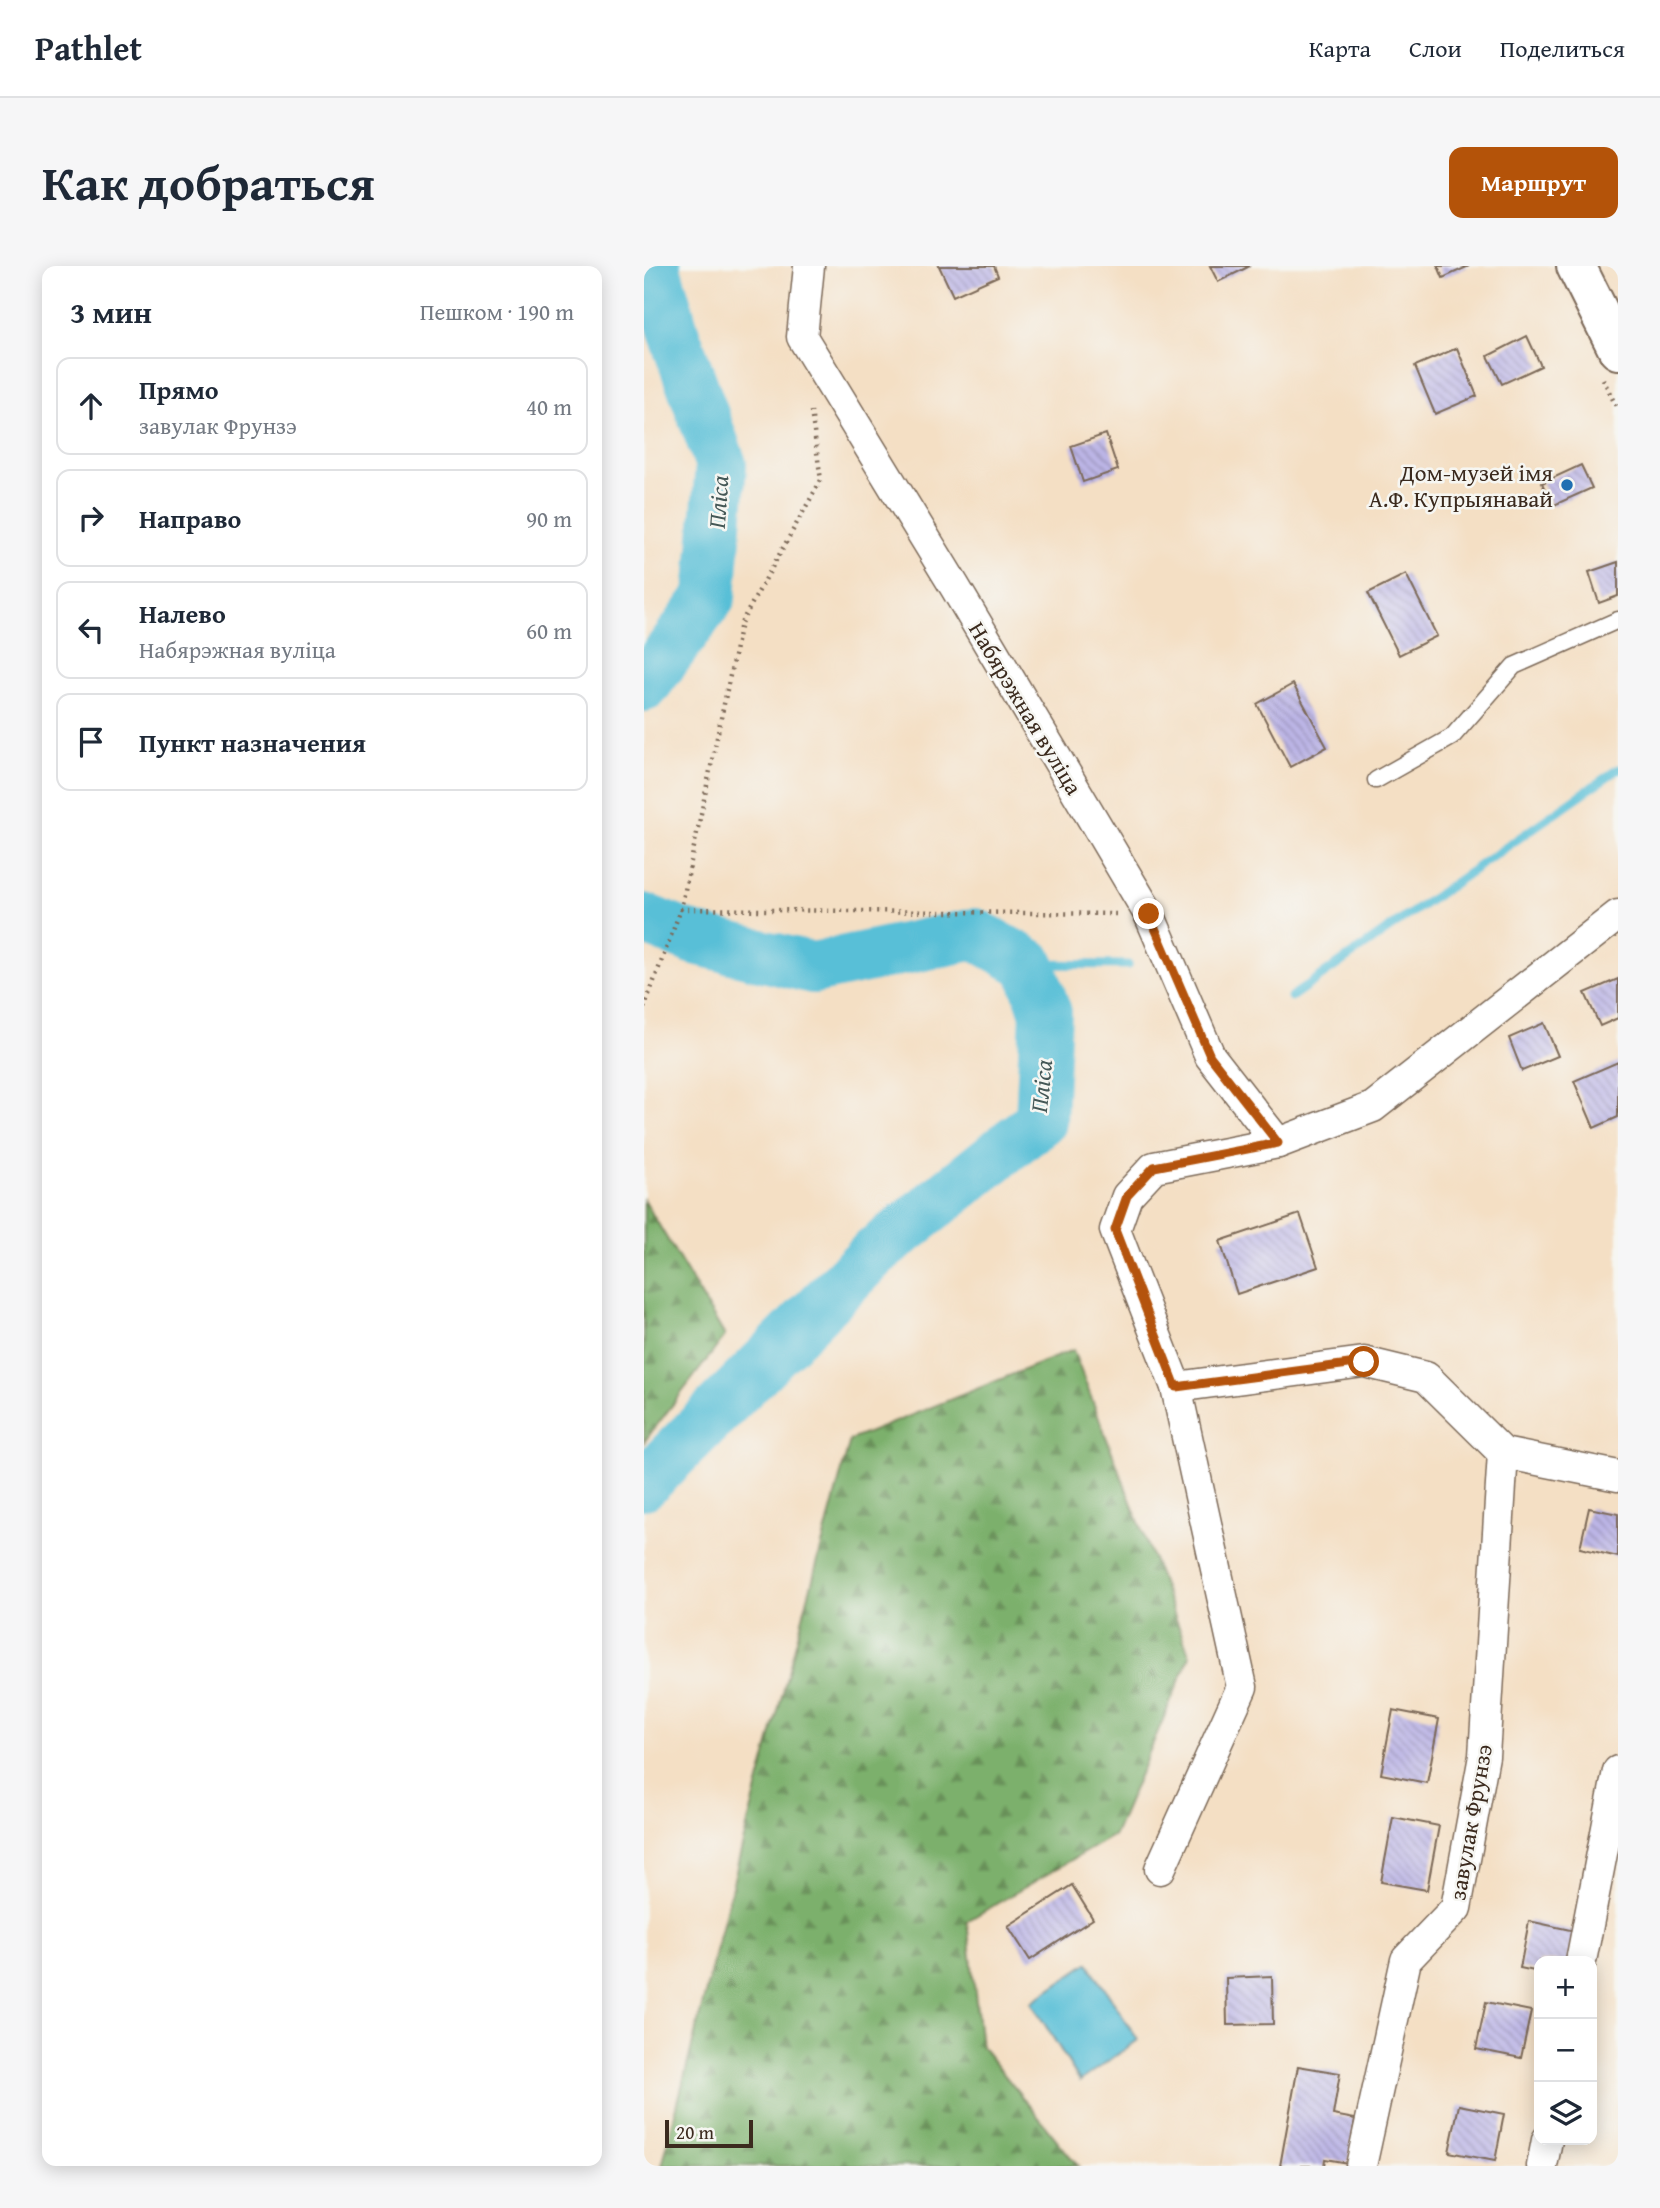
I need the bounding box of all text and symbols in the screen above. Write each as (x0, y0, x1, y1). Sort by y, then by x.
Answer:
text: Pathlet (35, 24, 142, 72)
text: Карта (1309, 31, 1371, 66)
text: Слои (1409, 31, 1462, 66)
text: Поделиться (1500, 31, 1625, 66)
text: Как добраться (42, 146, 375, 218)
button: Маршрут (1449, 147, 1618, 218)
text: 3 мин (70, 290, 152, 334)
text: Пешком · 190 m (420, 295, 574, 328)
text: Прямо (139, 370, 219, 409)
icon: ahead (72, 387, 110, 425)
text: 40 m (526, 390, 572, 423)
text: завулак Фрунзэ (139, 409, 297, 442)
place label: Дом-музей імя А.Ф. Купрыянавай (1369, 456, 1553, 515)
water label: Пліса (699, 474, 737, 530)
marker: Дом-музей імя А.Ф. Купрыянавай (1559, 477, 1575, 493)
icon: right (72, 499, 110, 537)
text: Направо (139, 499, 241, 538)
text: 90 m (526, 502, 572, 535)
text: Налево (139, 594, 226, 633)
icon: left (72, 611, 110, 649)
text: 60 m (526, 614, 572, 647)
street label: Набярэжная вуліца (961, 615, 1091, 801)
text: Набярэжная вуліца (139, 633, 336, 666)
icon: arrive (72, 723, 110, 761)
text: Пункт назначения (139, 723, 366, 762)
route end (1133, 898, 1164, 929)
water label: Пліса (1021, 1058, 1061, 1114)
route start (1348, 1346, 1379, 1377)
street label: завулак Фрунзэ (1440, 1741, 1500, 1903)
map controls (1534, 1956, 1597, 2145)
button: + (1534, 1956, 1597, 2019)
button: − (1534, 2019, 1597, 2082)
button: layers (1534, 2082, 1597, 2145)
scale bar (665, 2117, 752, 2149)
text: 20 m (676, 2118, 714, 2146)

